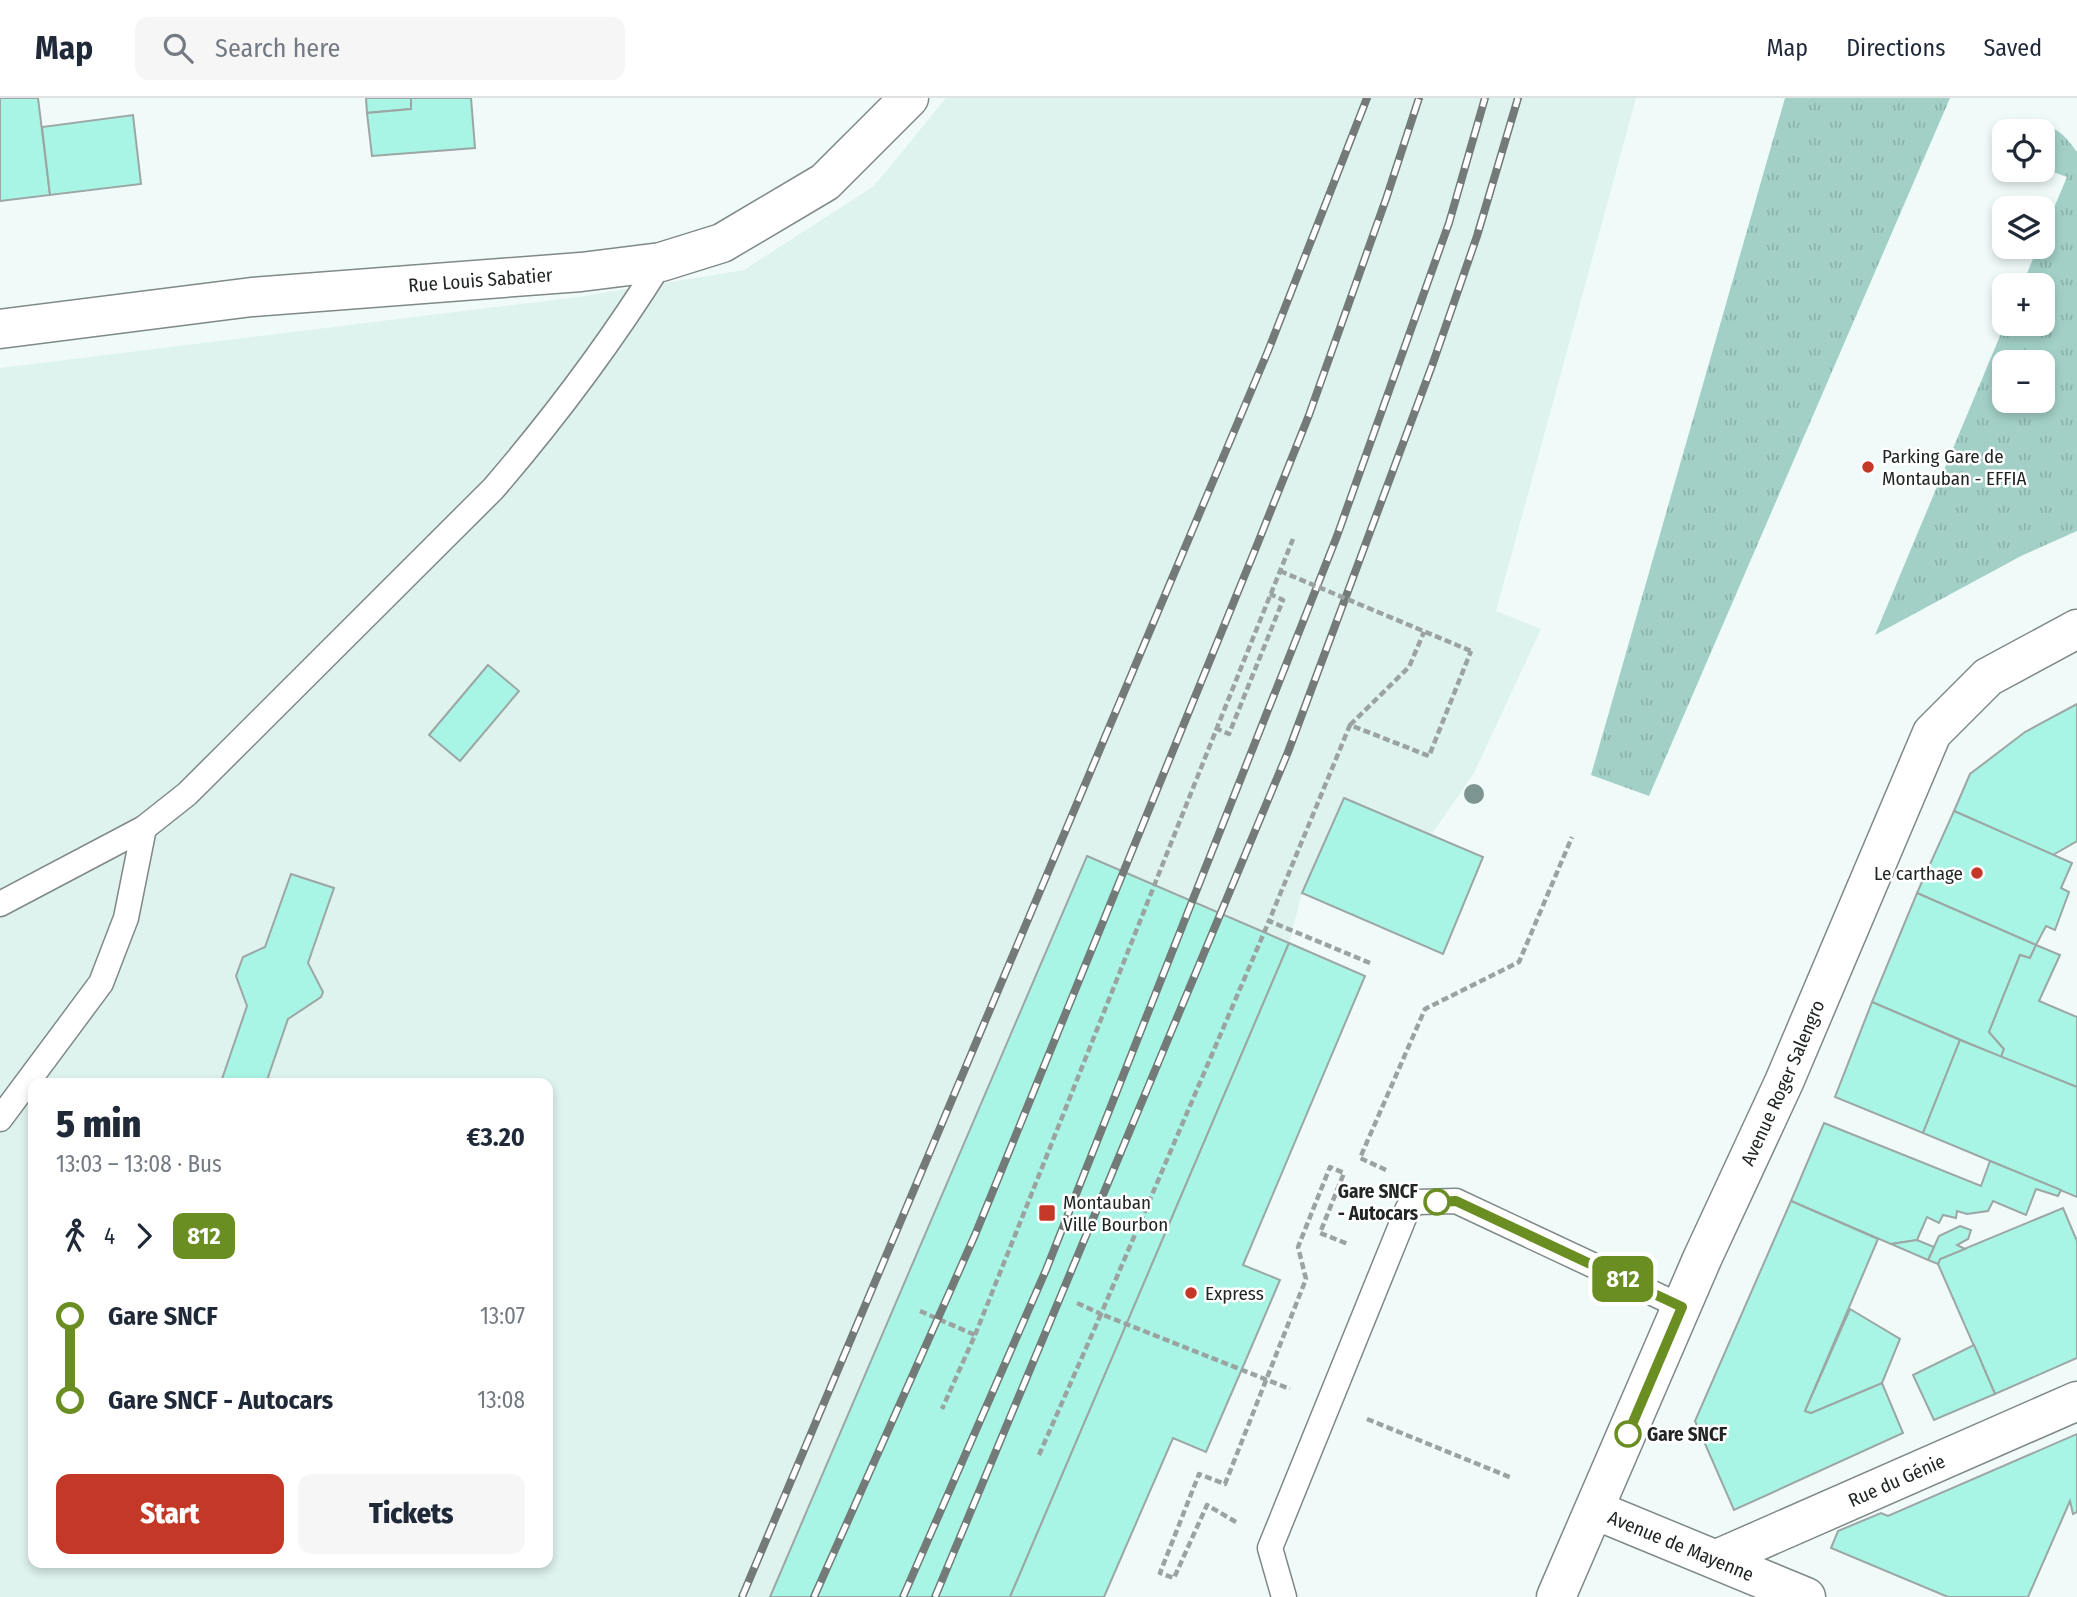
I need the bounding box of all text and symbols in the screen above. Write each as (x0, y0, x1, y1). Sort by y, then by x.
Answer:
search box (135, 17, 625, 80)
text: Map (35, 28, 93, 68)
icon: search (159, 29, 197, 67)
text: Search here (215, 33, 340, 64)
text: Map (1767, 34, 1808, 62)
text: Directions (1846, 34, 1945, 62)
text: Saved (1983, 34, 2042, 62)
map controls (1992, 119, 2055, 413)
button: locate (1992, 119, 2055, 182)
button: layers (1992, 196, 2055, 259)
street label: Rue Louis Sabatier (407, 263, 554, 297)
button: + (1992, 273, 2055, 336)
button: − (1992, 350, 2055, 413)
place label: Parking Gare de Montauban - EFFIA (1882, 445, 2027, 490)
marker: Parking Gare de Montauban - EFFIA (1860, 459, 1876, 475)
place label: Le carthage (1874, 862, 1963, 885)
marker: Le carthage (1969, 865, 1985, 881)
street label: Avenue Roger Salengro (1736, 997, 1829, 1169)
text: 5 min (56, 1101, 141, 1147)
text: €3.20 (467, 1122, 525, 1153)
text: 13:03 – 13:08 · Bus (56, 1150, 222, 1178)
place label: Gare SNCF - Autocars (1338, 1180, 1419, 1225)
marker: Gare SNCF - Autocars (1424, 1189, 1450, 1215)
place label: Montauban Ville Bourbon (1063, 1191, 1168, 1236)
marker: Montauban Ville Bourbon (1037, 1203, 1057, 1223)
icon: walk (56, 1217, 94, 1255)
icon: forward (125, 1217, 163, 1255)
text: 4 (104, 1222, 115, 1250)
text: 812 (187, 1222, 221, 1250)
line badge: 812 (1583, 1256, 1663, 1302)
text: 812 (1606, 1265, 1640, 1293)
place label: Express (1205, 1282, 1264, 1305)
marker: Express (1183, 1285, 1199, 1301)
text: Gare SNCF (108, 1301, 218, 1332)
text: 13:07 (480, 1302, 525, 1330)
text: Gare SNCF - Autocars (108, 1385, 333, 1416)
text: 13:08 (477, 1386, 525, 1414)
marker: Gare SNCF (1615, 1421, 1641, 1447)
place label: Gare SNCF (1647, 1423, 1728, 1446)
street label: Rue du Génie (1845, 1449, 1949, 1512)
button: Start (56, 1474, 284, 1554)
button: Tickets (298, 1474, 525, 1554)
street label: Avenue de Mayenne (1605, 1506, 1757, 1586)

